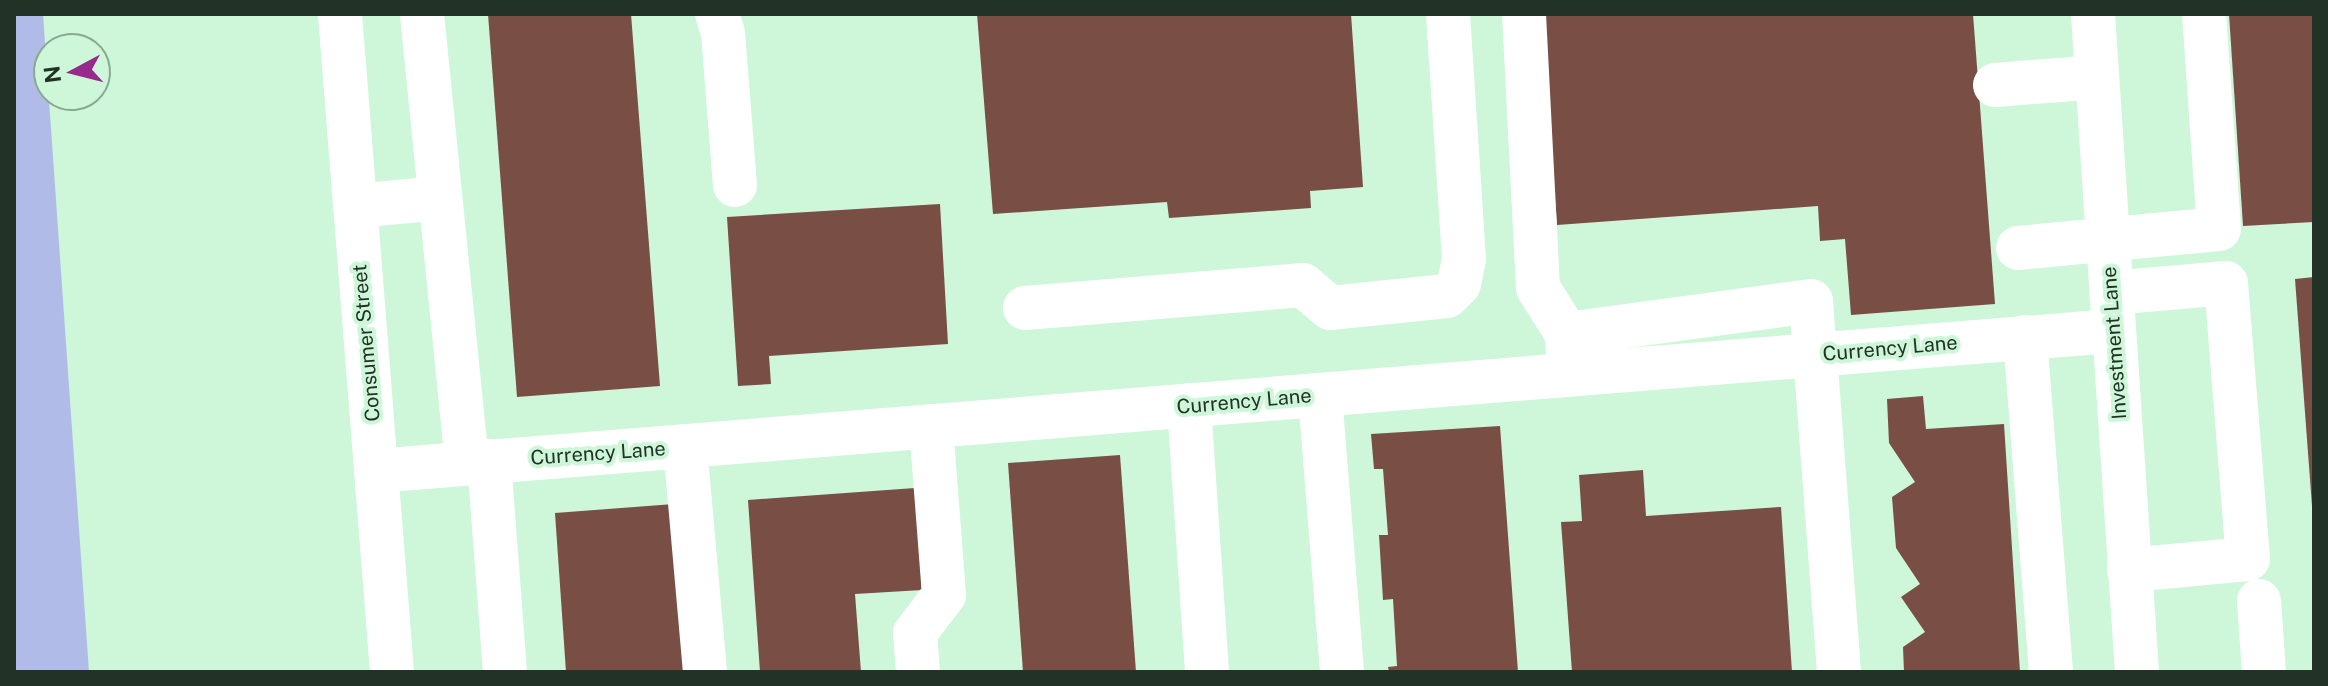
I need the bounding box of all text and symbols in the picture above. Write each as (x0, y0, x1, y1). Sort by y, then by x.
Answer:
north arrow (32, 32, 112, 112)
text: N (38, 64, 66, 85)
street label: Consumer Street (347, 263, 385, 423)
street label: Investment Lane (2097, 266, 2131, 420)
street label: Currency Lane (1822, 330, 1958, 366)
street label: Currency Lane (1176, 383, 1312, 419)
street label: Currency Lane (530, 436, 666, 470)

